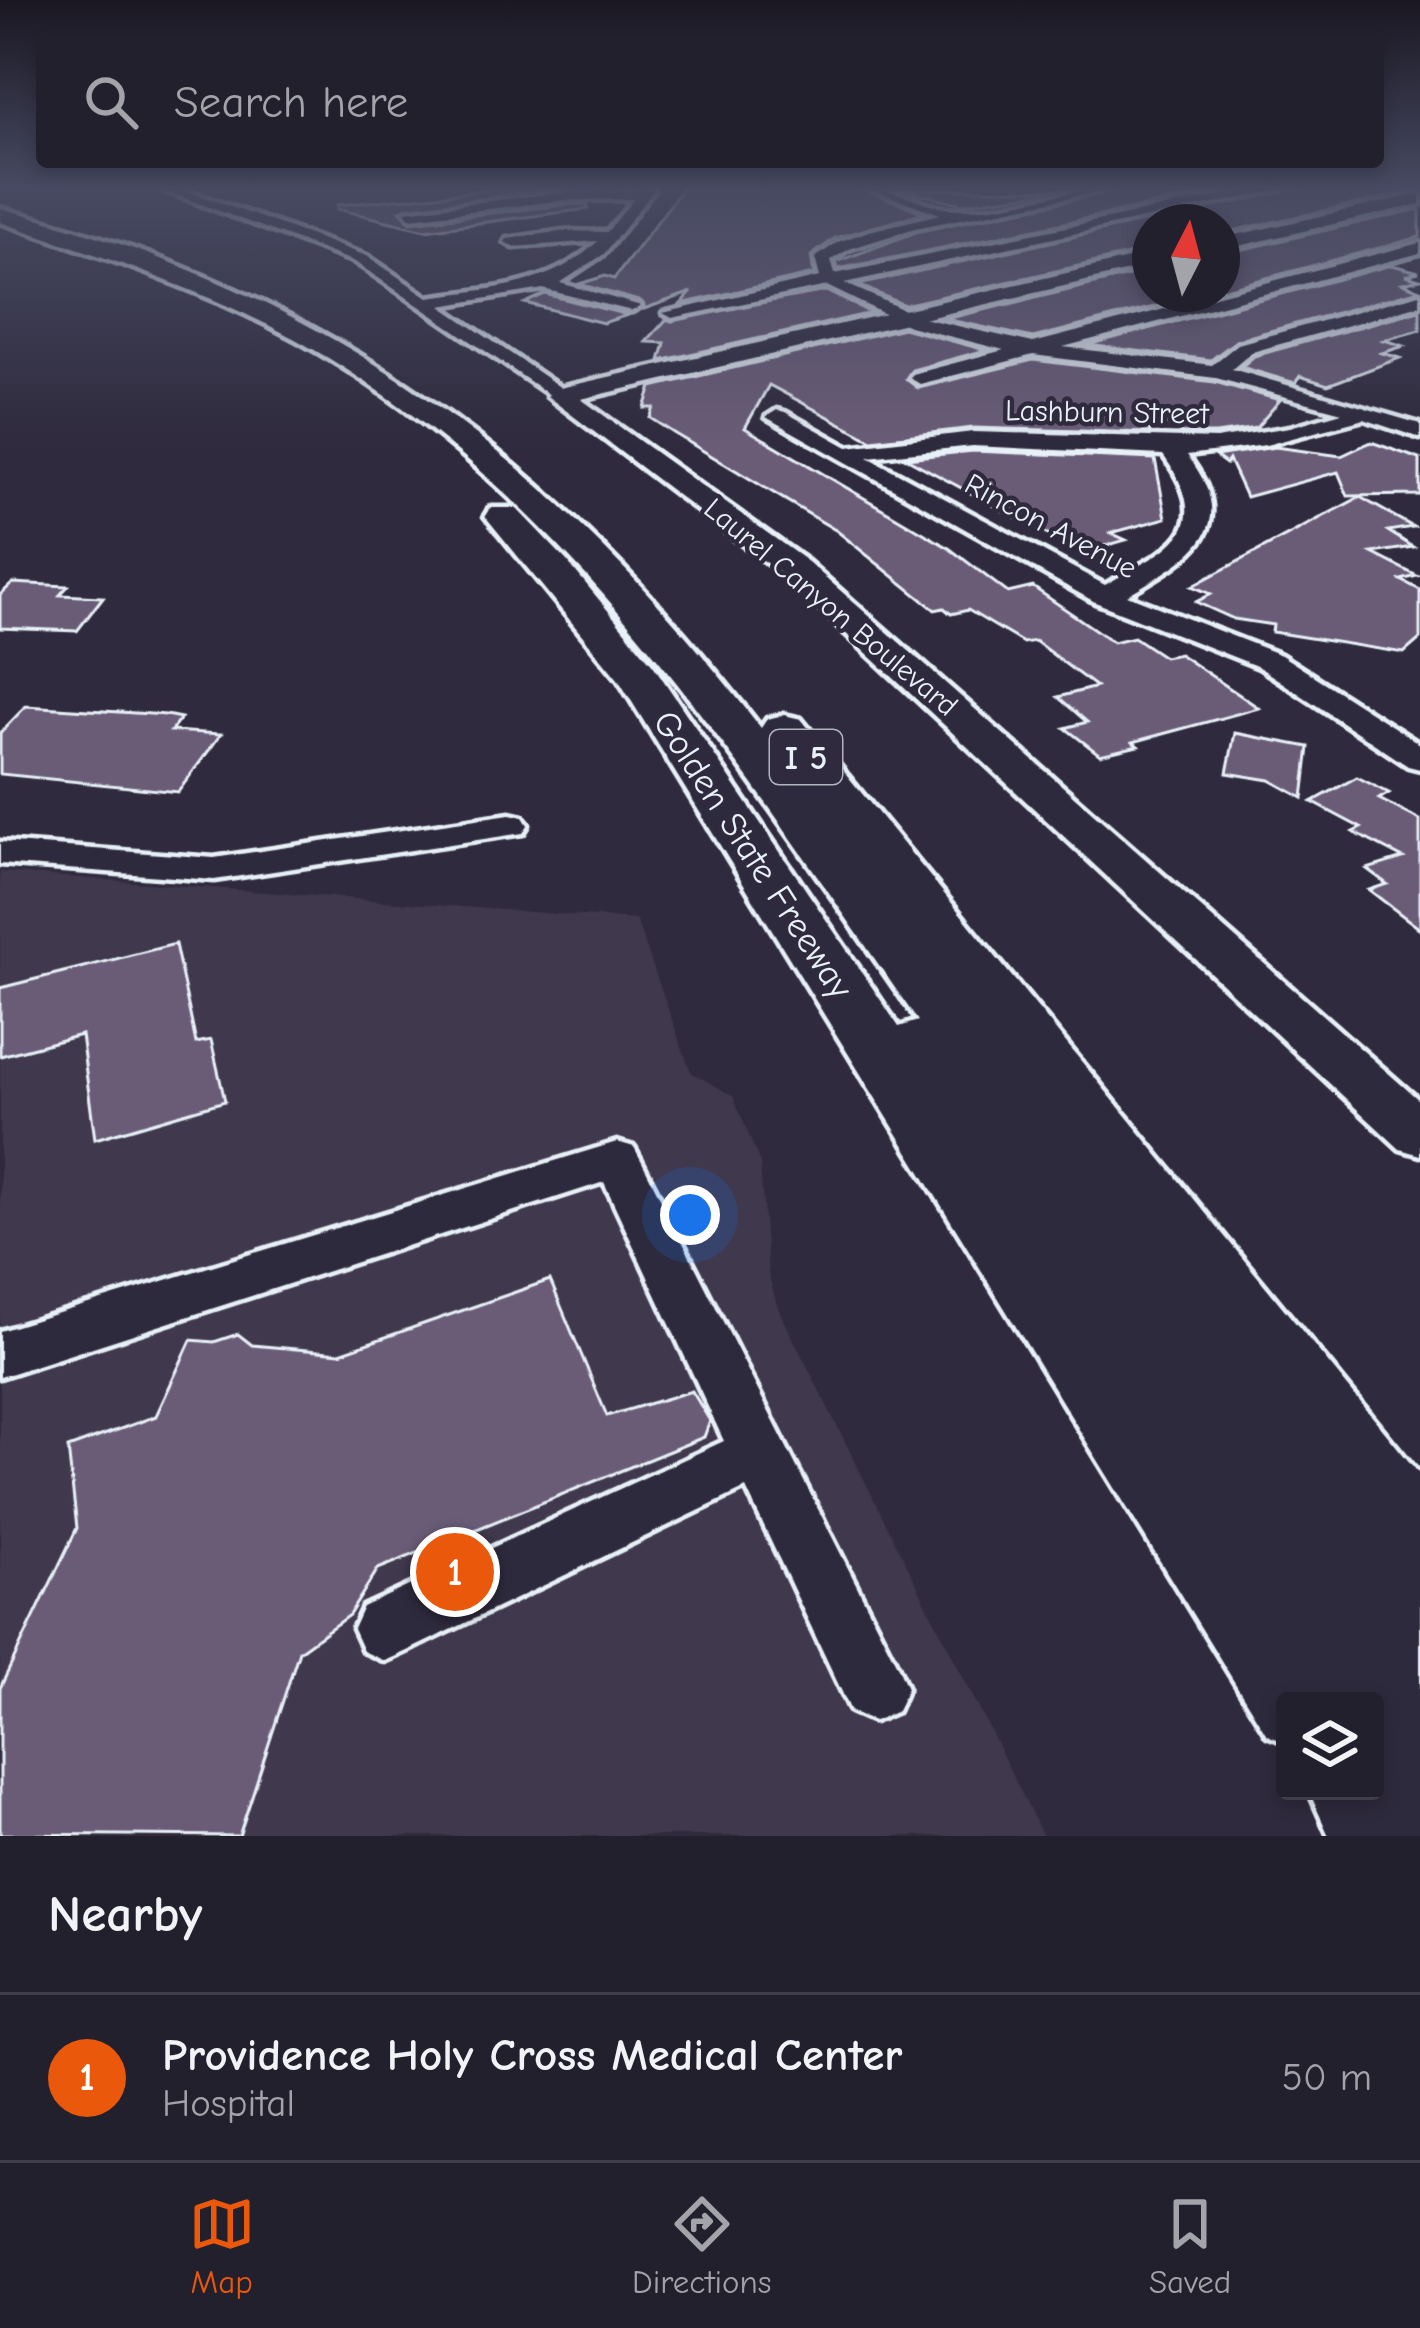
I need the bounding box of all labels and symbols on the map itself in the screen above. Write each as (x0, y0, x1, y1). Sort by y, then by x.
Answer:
north arrow (1132, 204, 1240, 312)
street label: Lashburn Street (1005, 393, 1210, 432)
street label: Rincon Avenue (959, 466, 1143, 586)
street label: Laurel Canyon Boulevard (697, 491, 964, 724)
street label: Golden State Freeway (644, 703, 862, 1007)
road number: I 5 (770, 730, 842, 784)
your location (660, 1185, 720, 1245)
pin: 1 (416, 1527, 494, 1617)

